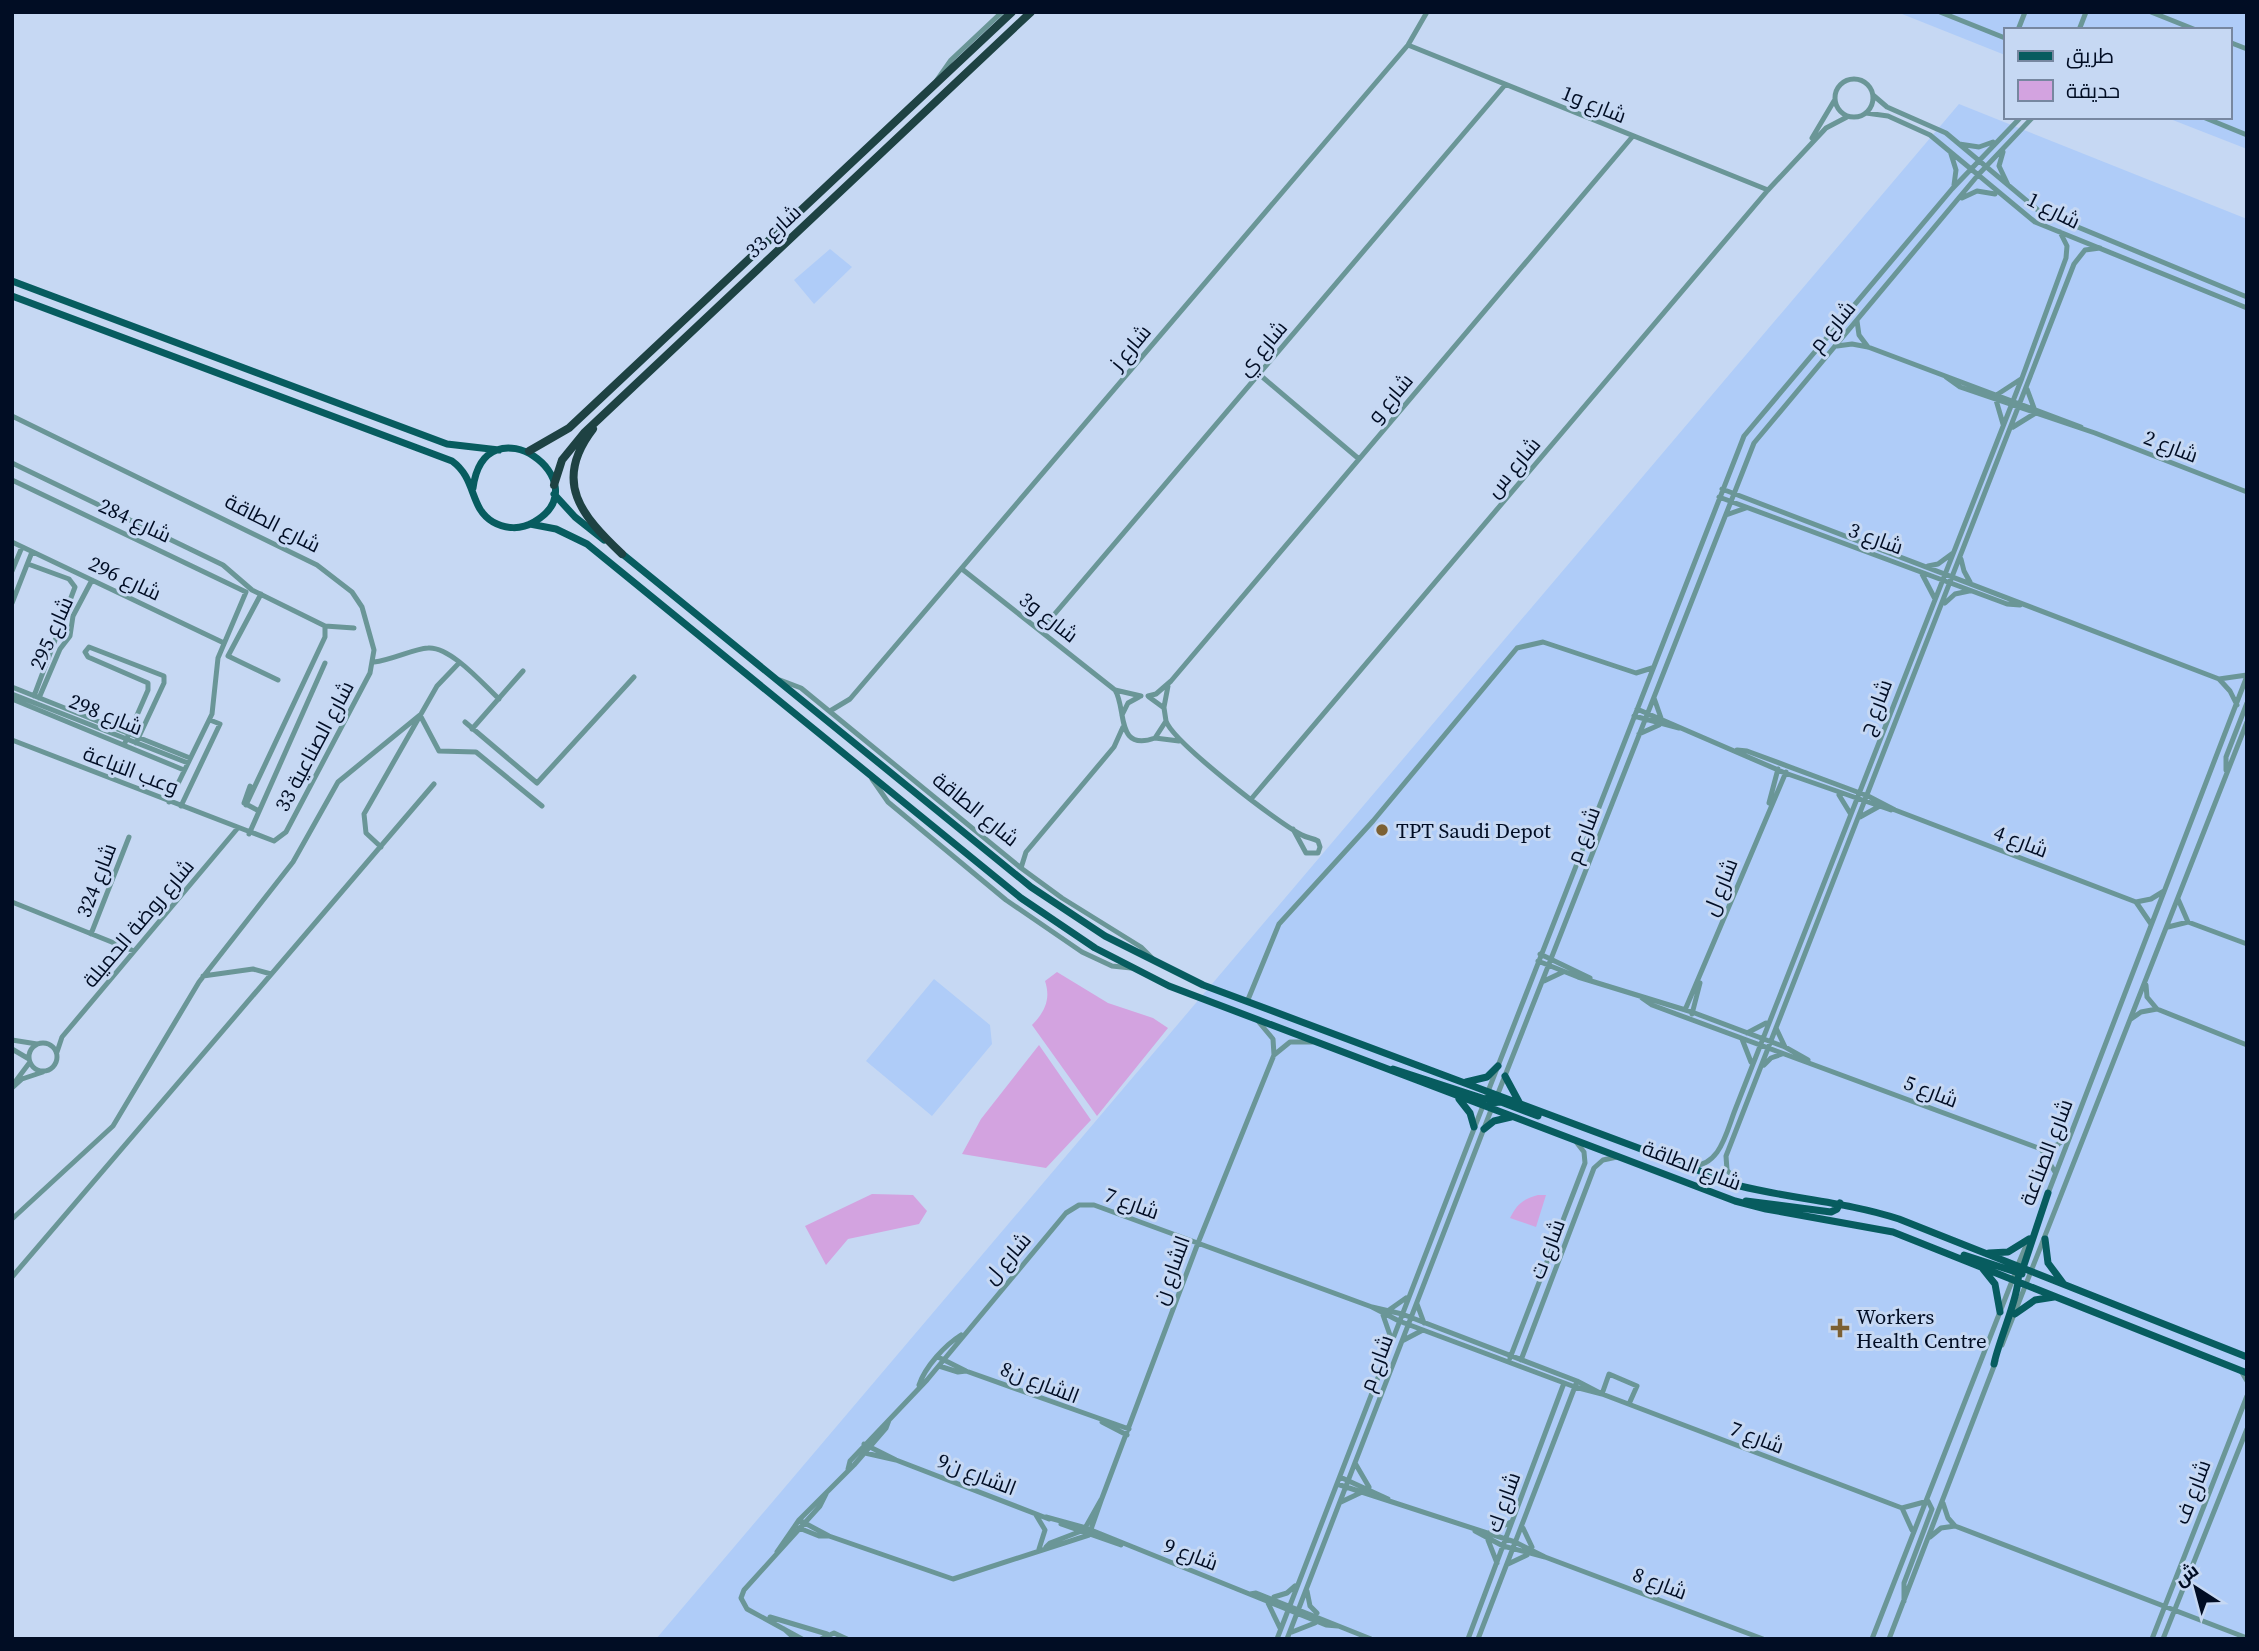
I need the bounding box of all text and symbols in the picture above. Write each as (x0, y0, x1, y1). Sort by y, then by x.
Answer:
legend (2004, 28, 2231, 119)
text: طريق (2066, 41, 2114, 70)
text: حديقة (2066, 76, 2120, 105)
street label: شارع و1 (1557, 78, 1631, 130)
street label: شارع 1 (2022, 184, 2086, 236)
street label: شارع 33 (739, 198, 807, 264)
street label: شارع م (1802, 294, 1862, 358)
street label: شارع ي (1230, 314, 1295, 383)
street label: شارع ز (1102, 318, 1158, 377)
street label: شارع و (1361, 367, 1419, 429)
street label: شارع 2 (2140, 422, 2202, 470)
street label: شارع س (1479, 430, 1547, 504)
street label: شارع الطاقة (220, 487, 326, 559)
street label: شارع 284 (94, 491, 176, 549)
street label: شارع 3 (1845, 515, 1907, 561)
street label: شارع 296 (84, 549, 166, 607)
street label: شارع و3 (1013, 585, 1085, 649)
street label: شارع 295 (22, 592, 80, 674)
street label: شارع ج (1851, 675, 1899, 739)
street label: شارع الصناعية 33 (267, 676, 361, 816)
street label: شارع 298 (65, 686, 147, 742)
street label: وعب النباعة (79, 738, 183, 802)
street label: شارع الطاقة (927, 765, 1025, 853)
street label: شارع م (1559, 802, 1607, 868)
place label: TPT Saudi Depot (1396, 816, 1551, 845)
street label: شارع 4 (1990, 817, 2052, 865)
marker: TPT Saudi Depot (1374, 822, 1390, 838)
street label: شارع 324 (69, 839, 123, 921)
street label: شارع روضة الحميلة (76, 852, 200, 994)
street label: شارع ل (1695, 854, 1745, 920)
street label: شارع 5 (1900, 1067, 1962, 1115)
street label: شارع الصناعة (2012, 1095, 2080, 1209)
street label: شارع الطاقة (1638, 1133, 1746, 1197)
street label: شارع 7 (1101, 1180, 1163, 1226)
street label: شارع ت (1522, 1215, 1572, 1283)
street label: شارع ل (977, 1226, 1037, 1290)
street label: الشارع ن (1145, 1231, 1197, 1309)
place label: Workers Health Centre (1856, 1302, 1987, 1355)
marker: Workers Health Centre (1830, 1318, 1850, 1338)
street label: شارع م (1352, 1330, 1400, 1396)
street label: الشارع ن8 (996, 1354, 1084, 1410)
street label: شارع 7 (1726, 1413, 1788, 1461)
street label: الشارع ن9 (933, 1446, 1021, 1502)
street label: شارع ف (2166, 1455, 2218, 1529)
street label: شارع ك (1479, 1468, 1527, 1536)
street label: شارع 9 (1160, 1530, 1222, 1578)
north arrow (2161, 1553, 2231, 1623)
text: ش (2169, 1557, 2204, 1592)
street label: شارع 8 (1629, 1559, 1691, 1607)

